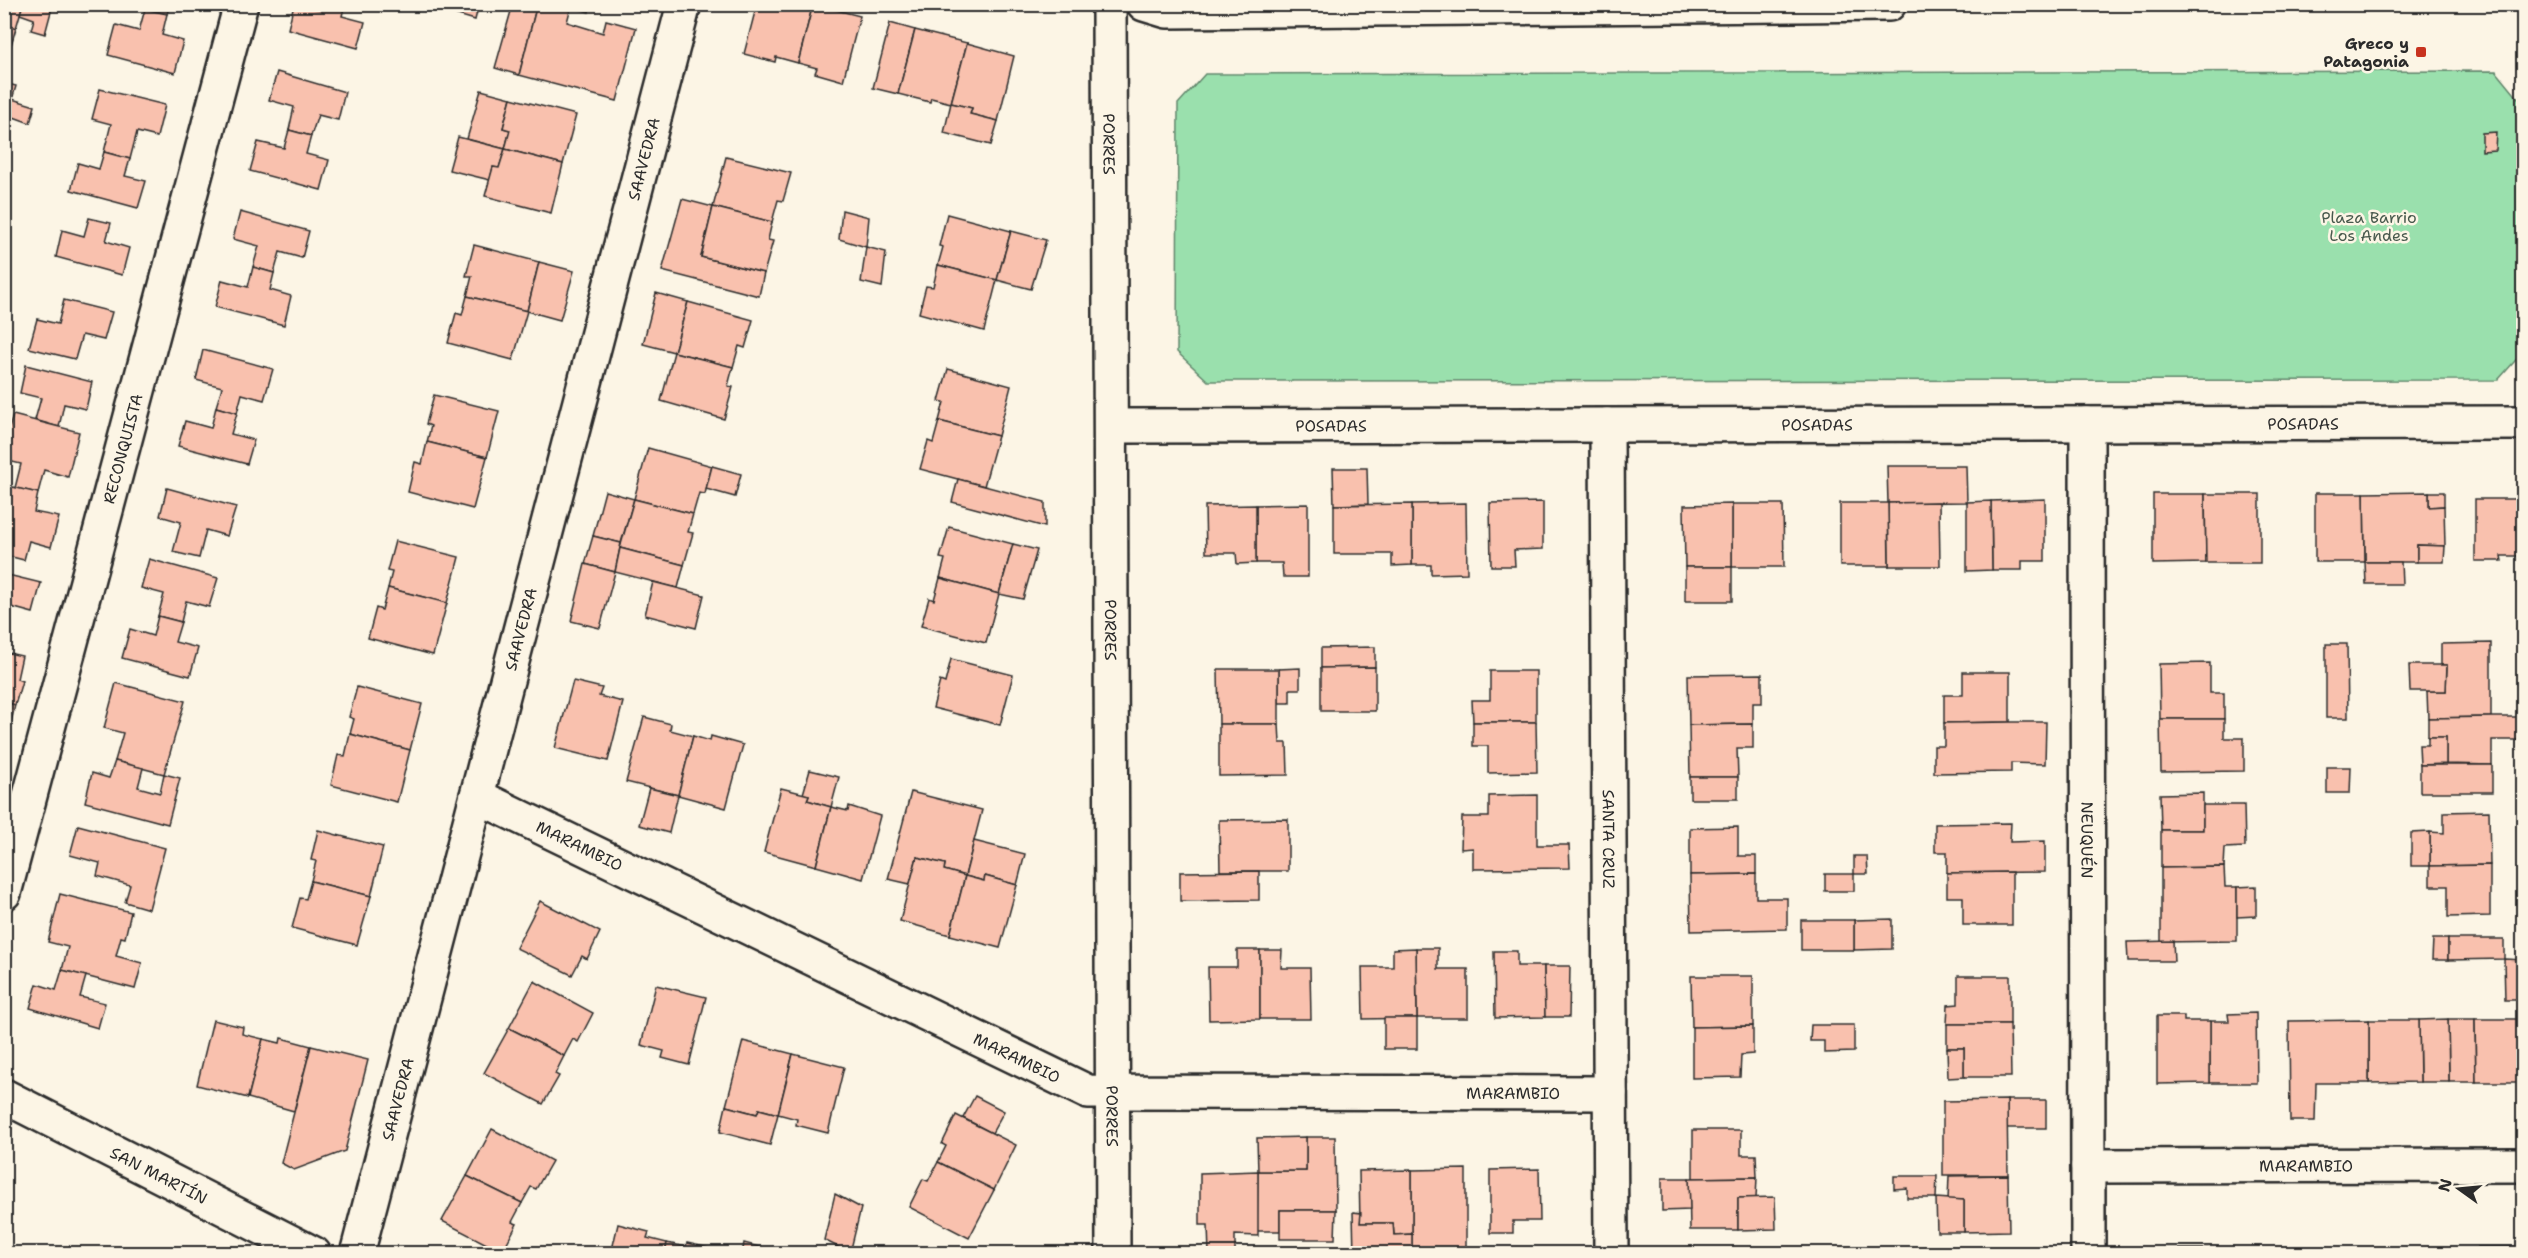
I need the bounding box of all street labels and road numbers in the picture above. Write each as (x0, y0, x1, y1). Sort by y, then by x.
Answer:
street label: PORRES (1098, 113, 1120, 175)
street label: SAAVEDRA (623, 115, 665, 203)
street label: RECONQUISTA (98, 391, 148, 506)
street label: POSADAS (2267, 413, 2339, 435)
street label: POSADAS (1781, 414, 1853, 436)
street label: POSADAS (1295, 415, 1367, 437)
street label: SAAVEDRA (500, 585, 542, 673)
street label: PORRES (1100, 599, 1121, 661)
street label: SANTA CRUZ (1598, 789, 1619, 889)
street label: NEUQUÉN (2076, 801, 2098, 879)
street label: MARAMBIO (533, 816, 626, 876)
street label: MARAMBIO (970, 1028, 1064, 1088)
street label: SAAVEDRA (377, 1056, 419, 1143)
street label: MARAMBIO (1466, 1083, 1560, 1104)
street label: PORRES (1101, 1085, 1123, 1147)
street label: SAN MARTÍN (107, 1142, 211, 1209)
street label: MARAMBIO (2259, 1155, 2353, 1177)

